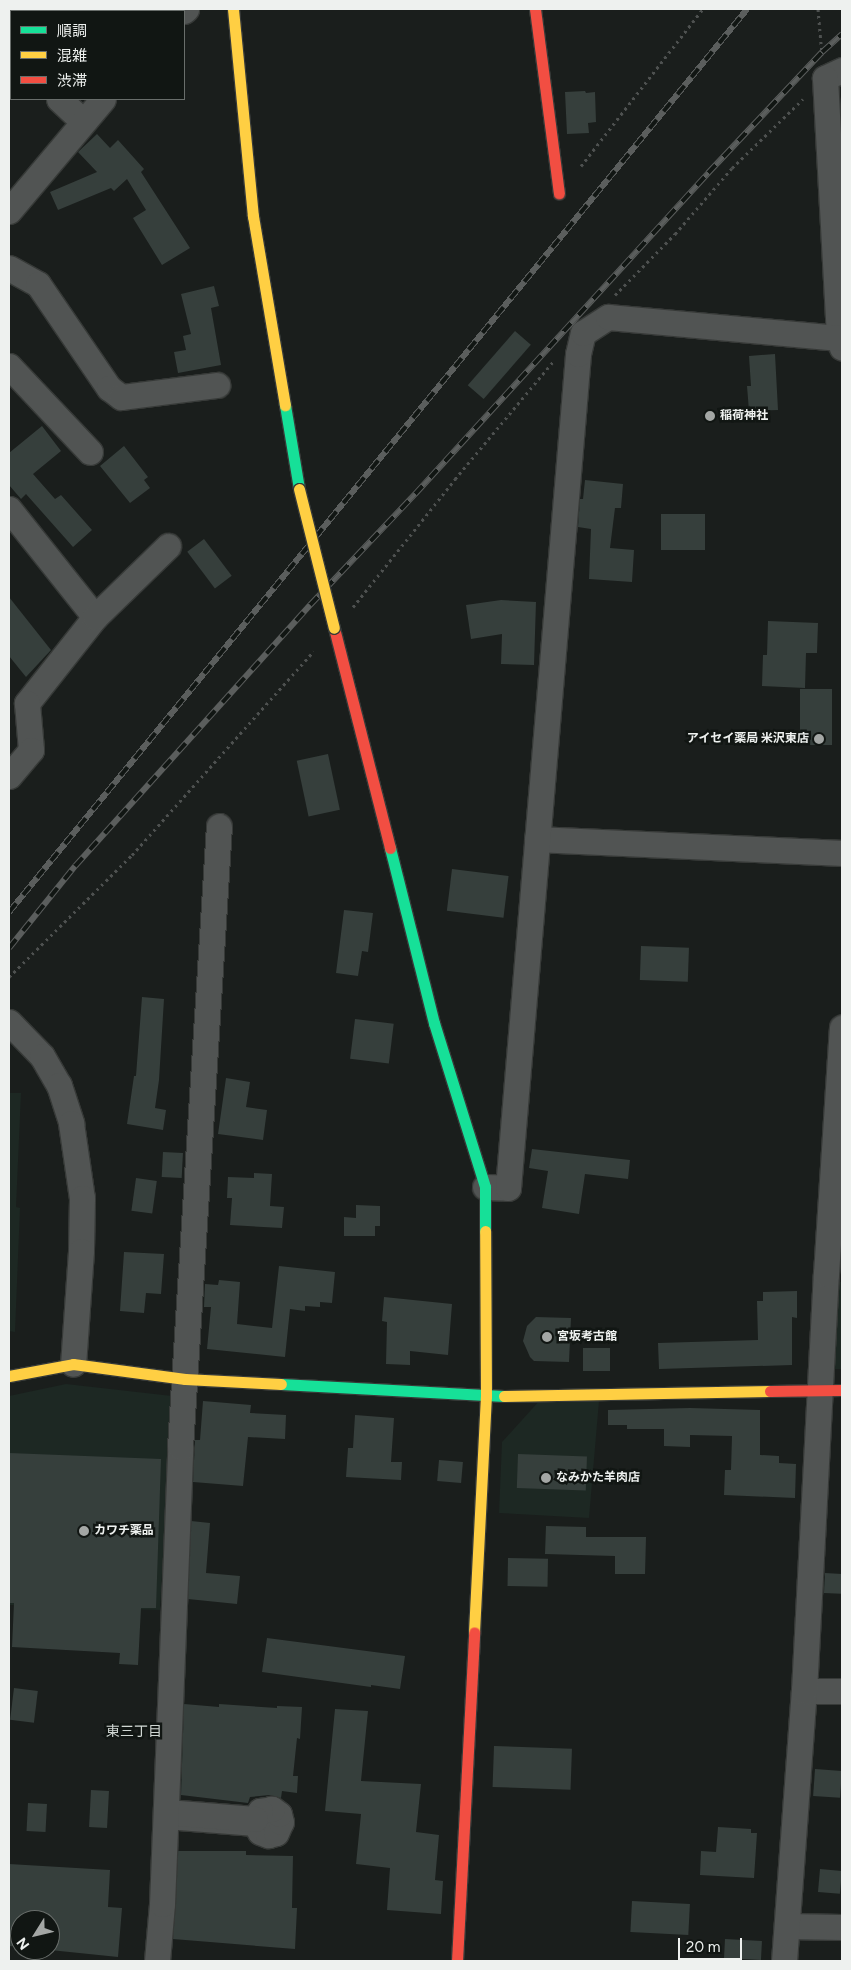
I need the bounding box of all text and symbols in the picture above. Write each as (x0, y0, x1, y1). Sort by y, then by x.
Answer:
legend (10, 10, 185, 100)
text: 順調 (57, 22, 87, 40)
text: 混雑 (57, 47, 87, 65)
text: 渋滞 (57, 72, 87, 90)
place label: 稲荷神社 (720, 409, 768, 423)
marker: 稲荷神社 (704, 410, 716, 422)
place label: アイセイ薬局 米沢東店 (686, 732, 809, 746)
marker: アイセイ薬局 米沢東店 (813, 733, 825, 745)
place label: 宮坂考古館 (557, 1330, 617, 1344)
marker: 宮坂考古館 (541, 1331, 553, 1343)
place label: なみかた羊肉店 (556, 1471, 640, 1485)
marker: なみかた羊肉店 (540, 1472, 552, 1484)
place label: カワチ薬品 (94, 1524, 154, 1538)
marker: カワチ薬品 (78, 1525, 90, 1537)
district label: 東三丁目 (106, 1724, 162, 1740)
north arrow (10, 1910, 60, 1960)
scale bar (681, 1928, 745, 1960)
text: N (13, 1934, 33, 1953)
text: 20 m (686, 1938, 720, 1956)

